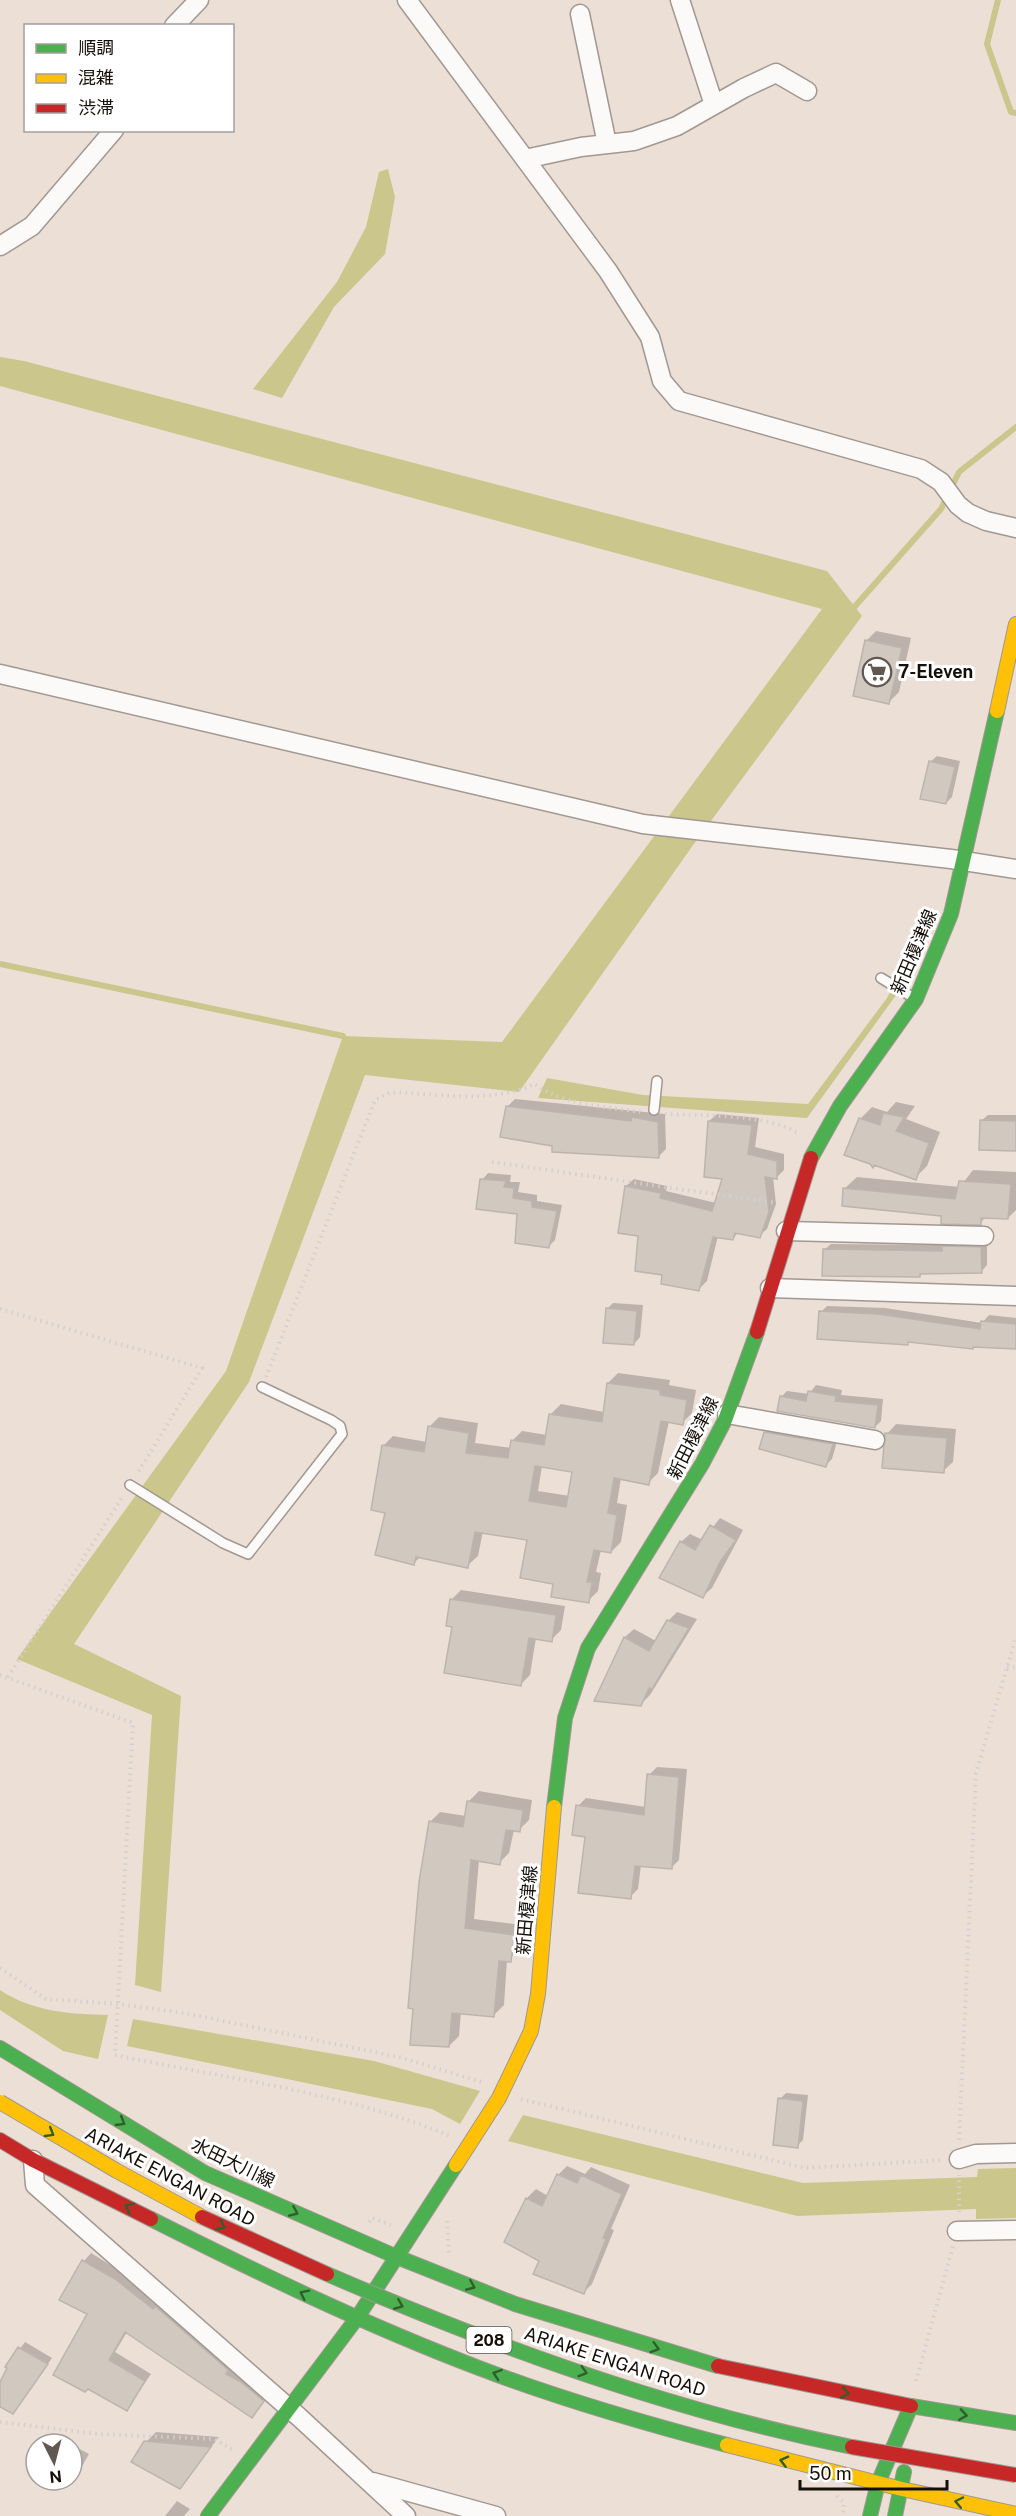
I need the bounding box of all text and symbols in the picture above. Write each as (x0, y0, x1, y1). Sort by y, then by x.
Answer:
legend (24, 24, 234, 132)
text: 順調 (78, 37, 114, 58)
text: 混雑 (78, 67, 114, 88)
text: 渋滞 (78, 97, 114, 118)
supermarket icon: 7-Eleven (861, 656, 893, 688)
place label: 7-Eleven (898, 661, 973, 682)
street label: 新田榎津線 (886, 906, 941, 997)
street label: 新田榎津線 (663, 1393, 722, 1483)
street label: 新田榎津線 (512, 1864, 541, 1956)
one-way arrow (115, 2115, 125, 2127)
street label: ARIAKE ENGAN ROAD (82, 2123, 259, 2230)
one-way arrow (44, 2125, 54, 2137)
street label: 水田大川線 (188, 2133, 278, 2192)
one-way arrow (124, 2203, 135, 2215)
one-way arrow (288, 2205, 299, 2217)
one-way arrow (215, 2219, 226, 2230)
one-way arrow (465, 2279, 476, 2291)
one-way arrow (299, 2289, 310, 2301)
one-way arrow (393, 2298, 404, 2310)
street label: ARIAKE ENGAN ROAD (522, 2322, 708, 2401)
road number: 208 (466, 2327, 512, 2353)
one-way arrow (650, 2341, 660, 2353)
one-way arrow (577, 2365, 588, 2377)
one-way arrow (492, 2369, 503, 2381)
one-way arrow (840, 2386, 850, 2399)
one-way arrow (959, 2409, 968, 2421)
north arrow (24, 2432, 84, 2492)
scale bar (800, 2453, 947, 2491)
one-way arrow (779, 2455, 789, 2468)
text: 50 m (809, 2463, 852, 2484)
text: N (48, 2466, 63, 2487)
one-way arrow (954, 2497, 964, 2510)

